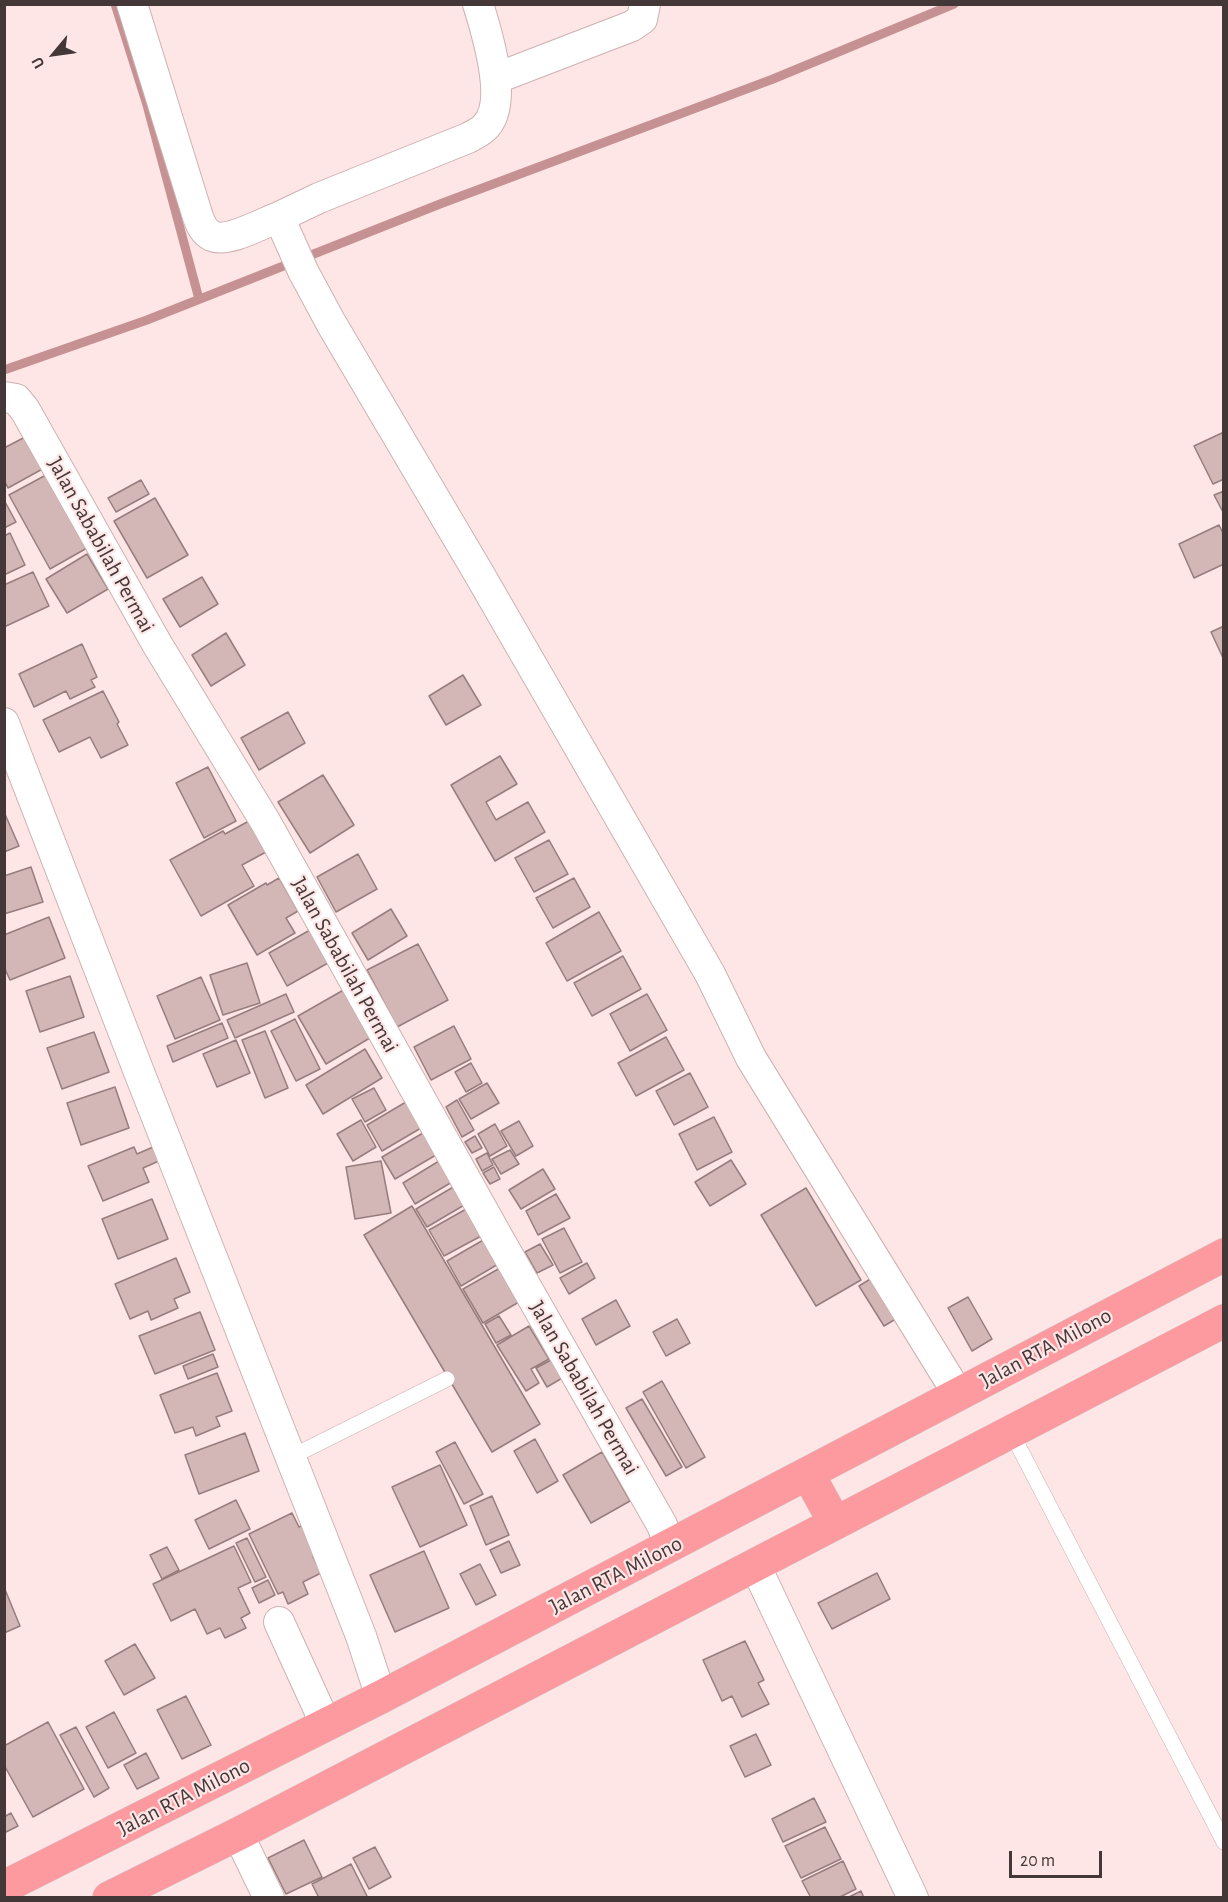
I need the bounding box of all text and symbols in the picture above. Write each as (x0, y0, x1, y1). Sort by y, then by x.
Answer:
north arrow (24, 24, 84, 84)
text: U (29, 54, 48, 71)
street label: Jalan Sababilah Permai (42, 453, 160, 637)
street label: Jalan Sababilah Permai (286, 873, 404, 1057)
street label: Jalan Sababilah Permai (523, 1296, 645, 1480)
street label: Jalan RTA Milono (976, 1302, 1116, 1394)
street label: Jalan RTA Milono (545, 1530, 687, 1620)
street label: Jalan RTA Milono (113, 1752, 255, 1842)
scale bar (1012, 1839, 1105, 1877)
text: 20 m (1020, 1852, 1055, 1870)

